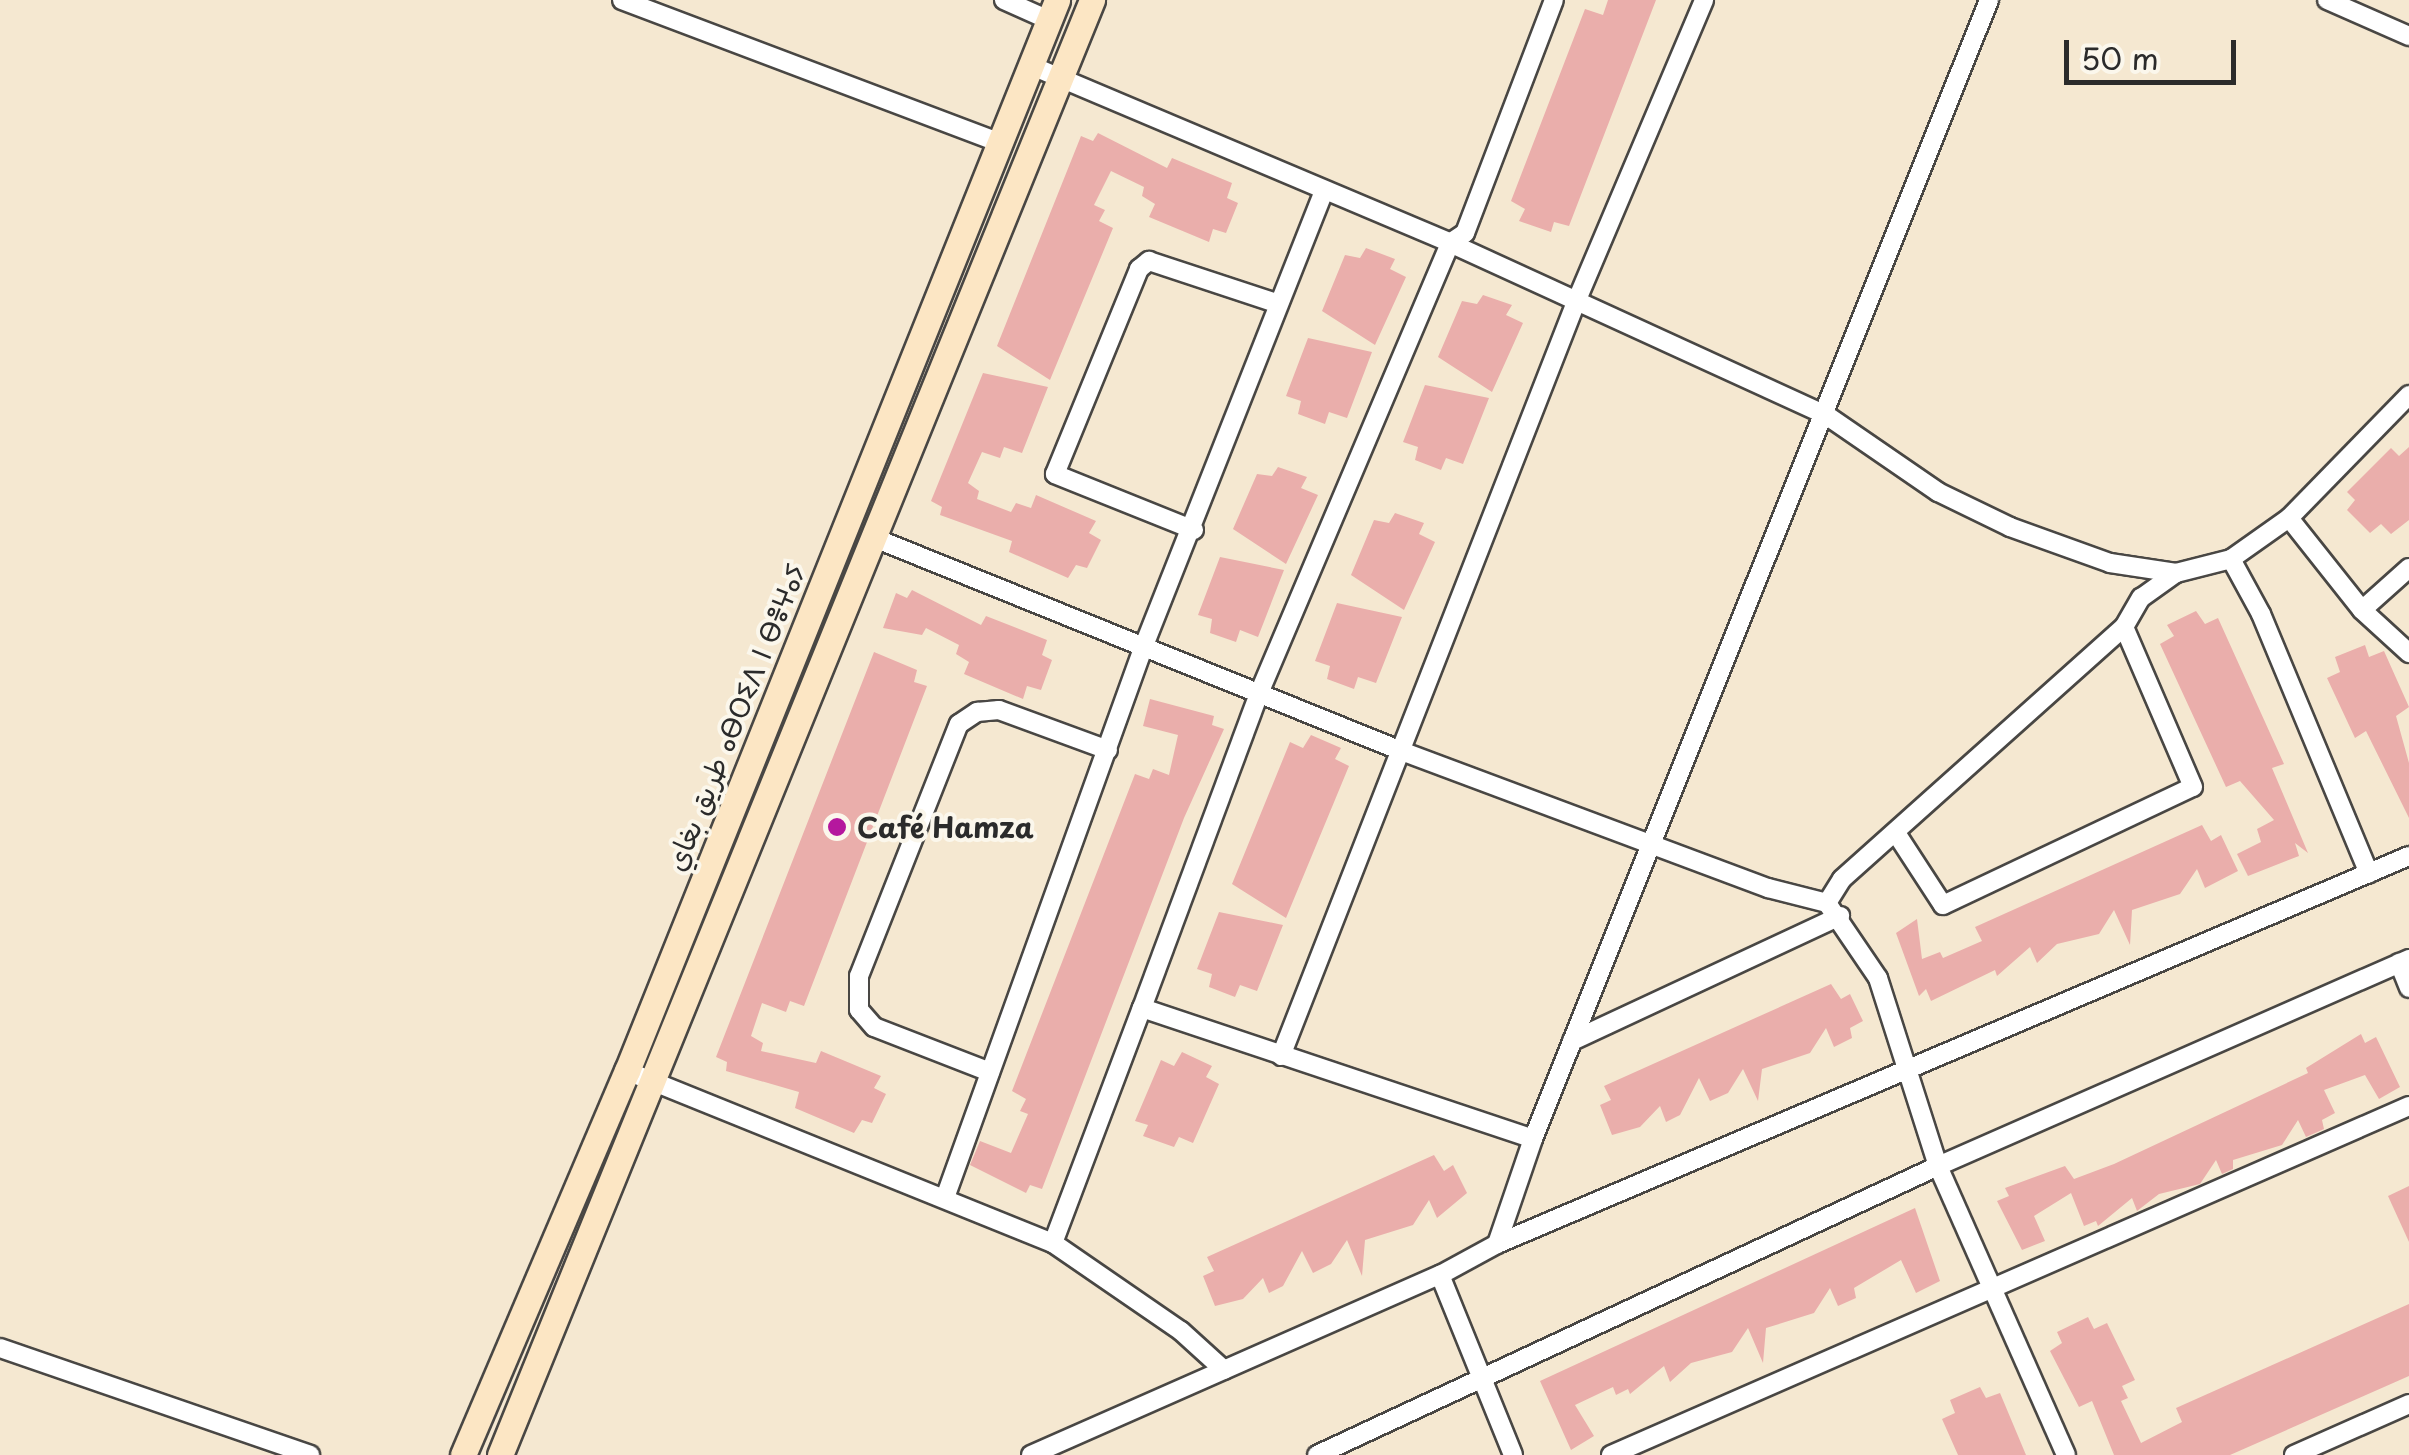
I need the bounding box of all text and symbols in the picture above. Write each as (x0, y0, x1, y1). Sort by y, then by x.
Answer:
scale bar (2069, 20, 2242, 82)
text: 50 m (2081, 35, 2159, 80)
street label: طريق بغاي ⴰⴱⵔⵉⴷ ⵏ ⴱⴻⵖⴰⵢ (658, 559, 812, 875)
place label: Café Hamza (857, 810, 1034, 844)
marker: Café Hamza (826, 816, 848, 838)

